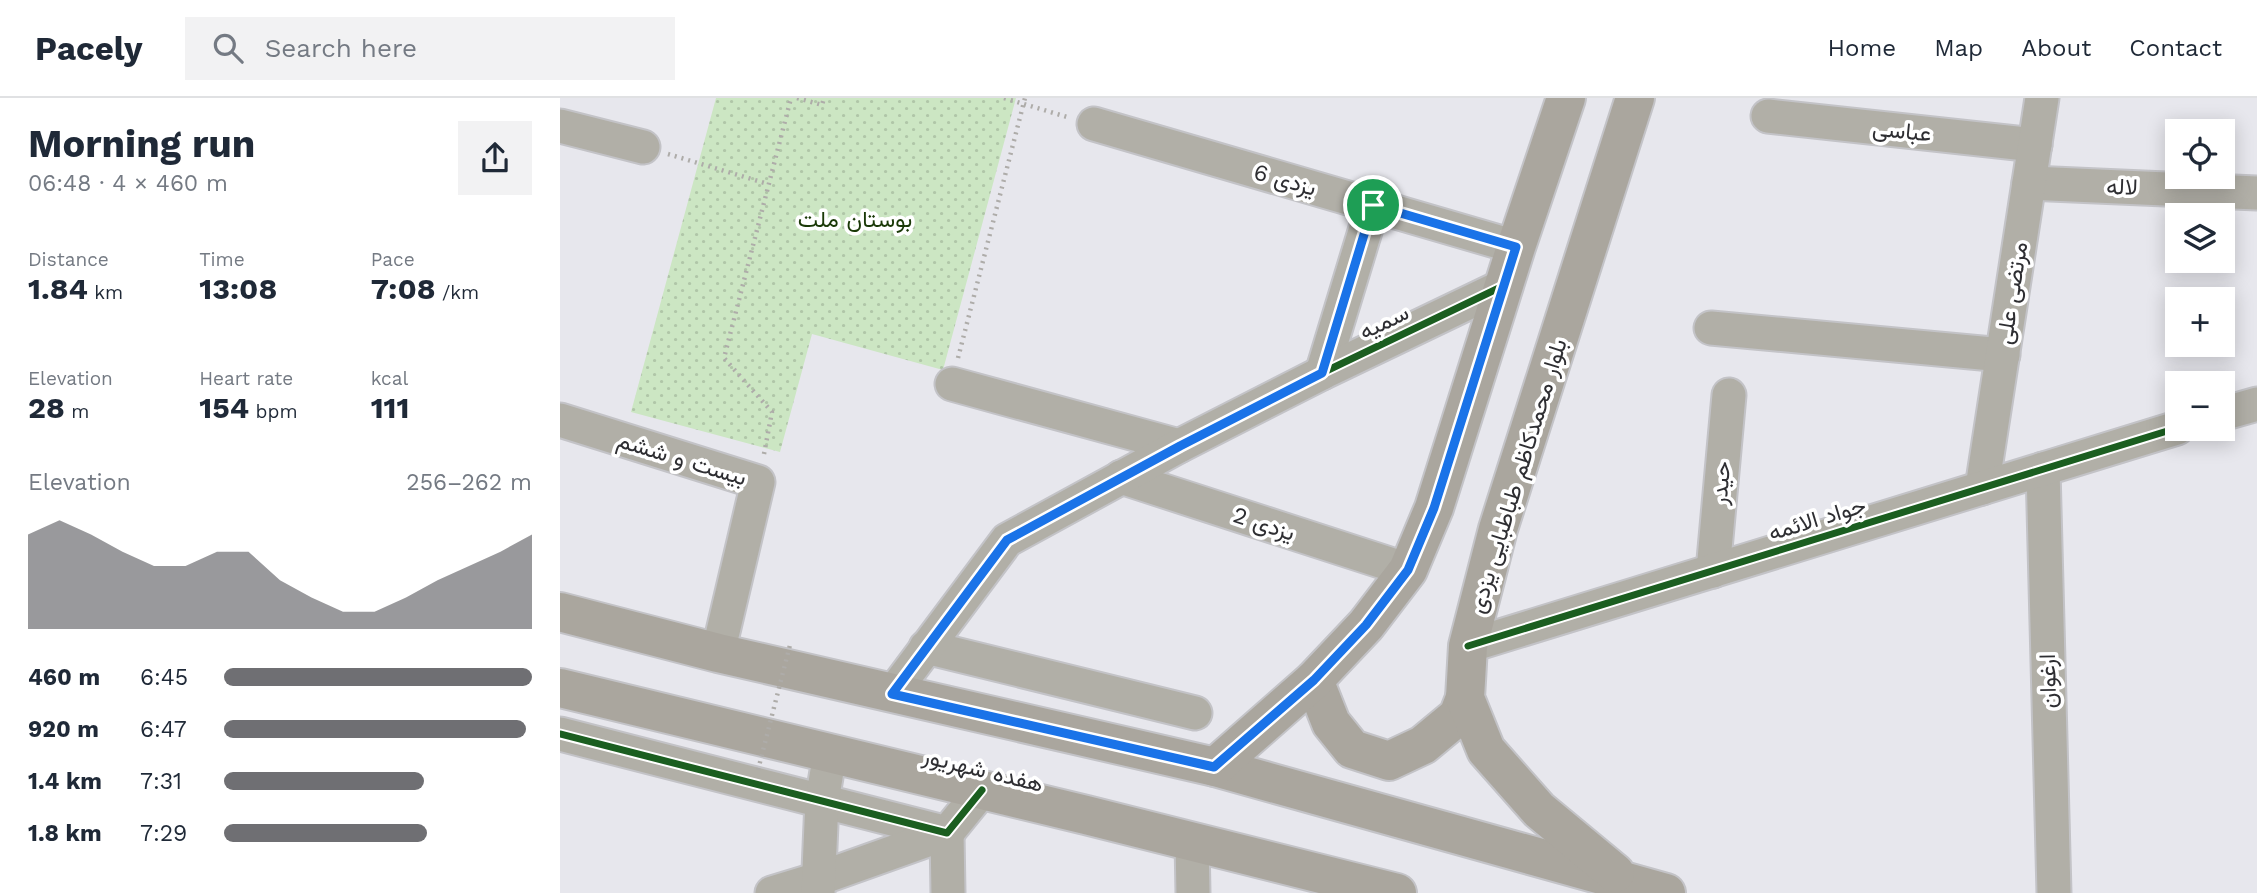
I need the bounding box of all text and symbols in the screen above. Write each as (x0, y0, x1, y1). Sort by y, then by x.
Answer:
search box (185, 17, 675, 80)
text: Pacely (35, 29, 143, 68)
icon: search (209, 29, 247, 67)
text: Search here (265, 33, 417, 63)
text: Home (1828, 34, 1896, 62)
text: Map (1934, 34, 1983, 62)
text: About (2021, 34, 2091, 62)
text: Contact (2129, 34, 2222, 62)
street label: عباسی (1871, 114, 1933, 148)
map controls (2165, 119, 2235, 441)
button: locate (2165, 119, 2235, 189)
button: share (458, 121, 532, 195)
text: Morning run (28, 122, 255, 166)
street label: یزدی 6 (1250, 158, 1320, 203)
text: 06:48 · 4 × 460 m (28, 170, 228, 197)
street label: لاله (2106, 173, 2138, 201)
pin (1343, 175, 1403, 235)
icon: arrive (1354, 186, 1392, 224)
button: layers (2165, 203, 2235, 273)
park label: بوستان ملت (798, 206, 912, 234)
street label: مرتضی علی (1991, 240, 2034, 346)
text: Distance (28, 248, 109, 271)
text: Time (199, 248, 245, 271)
text: Pace (371, 248, 415, 271)
text: 1.84 (28, 271, 88, 306)
text: 13:08 (199, 271, 277, 306)
text: 7:08 (371, 271, 436, 306)
text: km (88, 281, 123, 304)
text: /km (436, 281, 479, 304)
button: + (2165, 287, 2235, 357)
street label: سمیه (1355, 299, 1413, 345)
street label: بلوار محمدکاظم طباطبایی یزدی (1463, 336, 1574, 617)
text: Elevation (28, 367, 113, 390)
text: Heart rate (199, 367, 293, 390)
text: kcal (371, 367, 408, 390)
button: − (2165, 371, 2235, 441)
text: 28 (28, 390, 65, 425)
text: 154 (199, 390, 249, 425)
text: 111 (371, 390, 409, 425)
text: m (65, 400, 89, 423)
text: bpm (249, 400, 298, 423)
street label: بیست و ششم (614, 427, 750, 492)
street label: حیدر (1706, 460, 1737, 507)
text: Elevation (28, 469, 131, 496)
text: 256–262 m (406, 469, 532, 496)
street label: جواد الائمه (1765, 491, 1869, 548)
street label: یزدی 2 (1229, 501, 1298, 548)
street label: ارغوان (2034, 653, 2063, 709)
text: 460 m (28, 664, 100, 691)
text: 6:45 (140, 664, 188, 691)
text: 920 m (28, 716, 99, 743)
text: 6:47 (140, 716, 187, 743)
street label: هفده شهریور (919, 742, 1046, 799)
text: 1.4 km (28, 768, 102, 795)
text: 7:31 (140, 768, 182, 795)
text: 1.8 km (28, 820, 102, 847)
text: 7:29 (140, 820, 187, 847)

